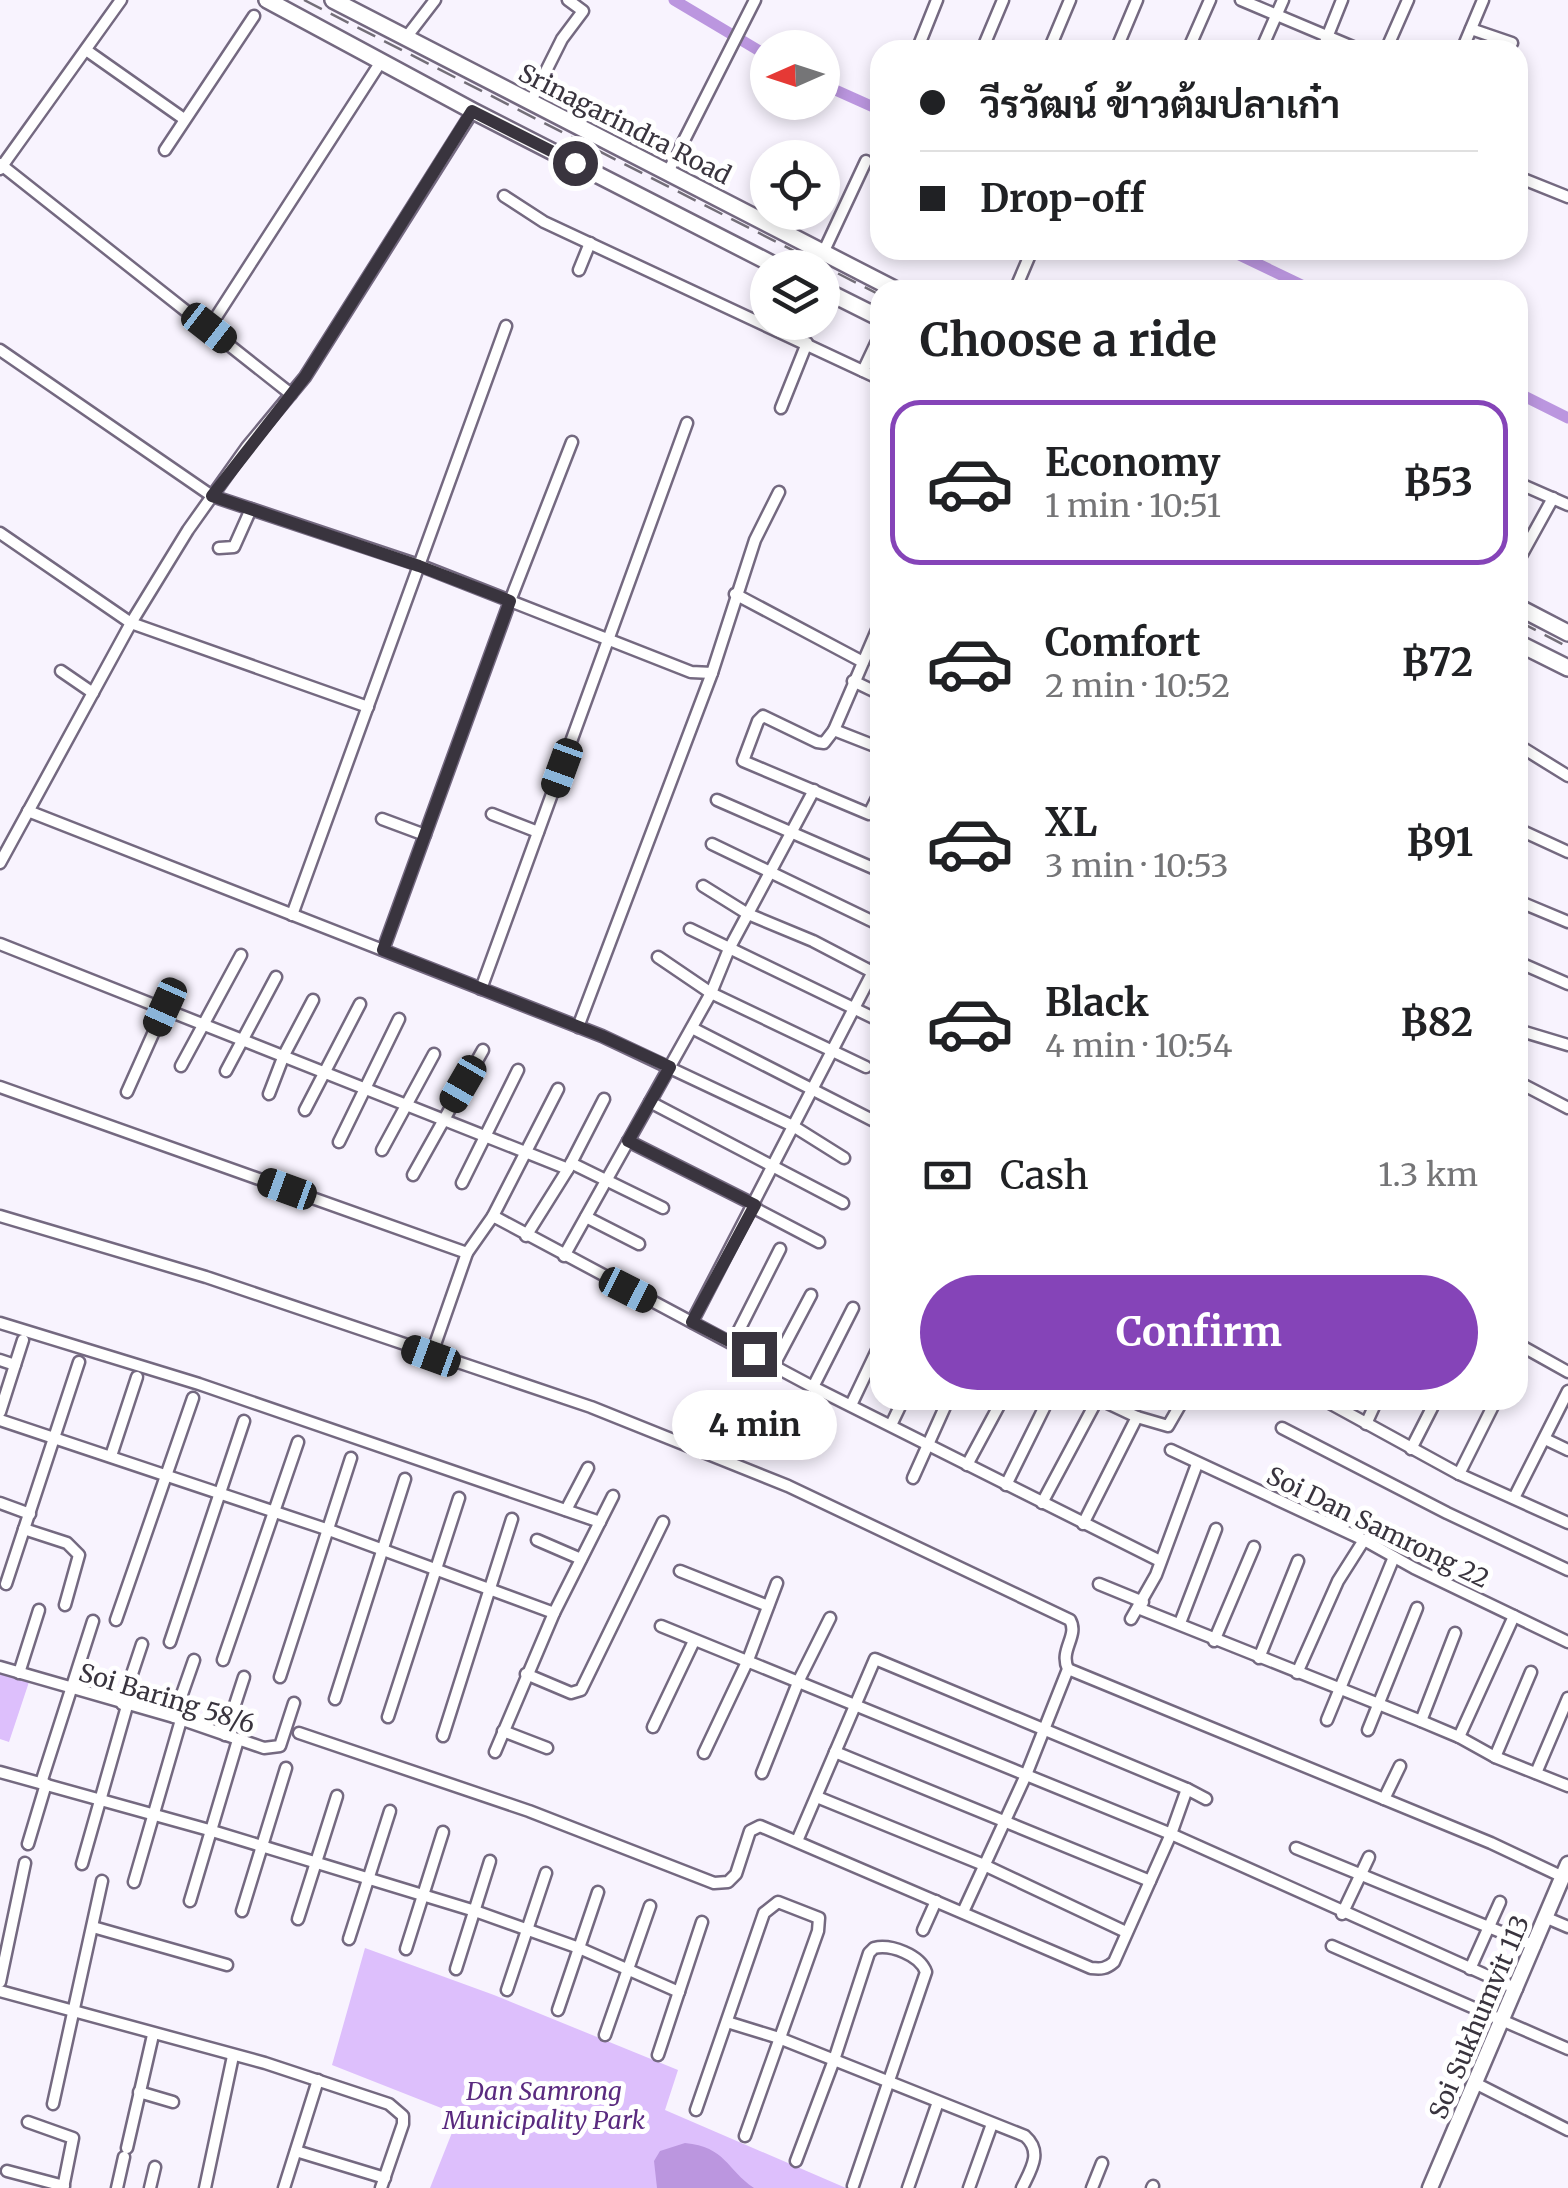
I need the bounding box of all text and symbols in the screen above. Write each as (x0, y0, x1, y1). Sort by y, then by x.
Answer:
north arrow (750, 30, 840, 120)
map controls (750, 30, 840, 340)
street label: Srinagarindra Road (513, 57, 737, 191)
text: วีรวัฒน์ ข้าวต้มปลาเก๋า (980, 81, 1340, 128)
button: locate (750, 140, 840, 230)
route start (553, 141, 598, 186)
text: Drop-off (980, 175, 1145, 222)
button: layers (750, 250, 840, 340)
car (176, 298, 242, 358)
text: Choose a ride (920, 312, 1217, 368)
icon: car (925, 438, 1015, 528)
text: Economy (1045, 439, 1220, 486)
text: ฿53 (1404, 459, 1473, 506)
text: 1 min · 10:51 (1045, 486, 1221, 526)
icon: car (925, 618, 1015, 708)
text: Comfort (1045, 619, 1201, 666)
text: ฿72 (1402, 639, 1473, 686)
text: 2 min · 10:52 (1045, 666, 1230, 706)
car (538, 735, 586, 801)
icon: car (925, 798, 1015, 888)
text: XL (1045, 799, 1097, 846)
text: ฿91 (1407, 819, 1473, 866)
text: 3 min · 10:53 (1045, 846, 1229, 886)
car (139, 973, 191, 1041)
icon: car (925, 978, 1015, 1068)
text: Black (1045, 979, 1149, 1026)
text: ฿82 (1401, 999, 1473, 1046)
text: 4 min · 10:54 (1045, 1026, 1232, 1066)
car (435, 1051, 491, 1117)
icon: cash (920, 1148, 975, 1203)
text: Cash (1000, 1152, 1089, 1199)
text: 1.3 km (1378, 1155, 1478, 1195)
car (254, 1165, 320, 1213)
car (594, 1263, 662, 1317)
button: Confirm (920, 1275, 1478, 1390)
car (398, 1332, 464, 1380)
route end (732, 1332, 777, 1377)
callout: 4 min (672, 1389, 836, 1459)
text: 4 min (708, 1405, 801, 1445)
street label: Soi Dan Samrong 22 (1262, 1459, 1494, 1595)
street label: Soi Baring 58/6 (75, 1656, 259, 1740)
street label: Soi Sukhumvit 113 (1422, 1910, 1536, 2124)
park label: Dan Samrong Municipality Park (442, 2075, 646, 2136)

